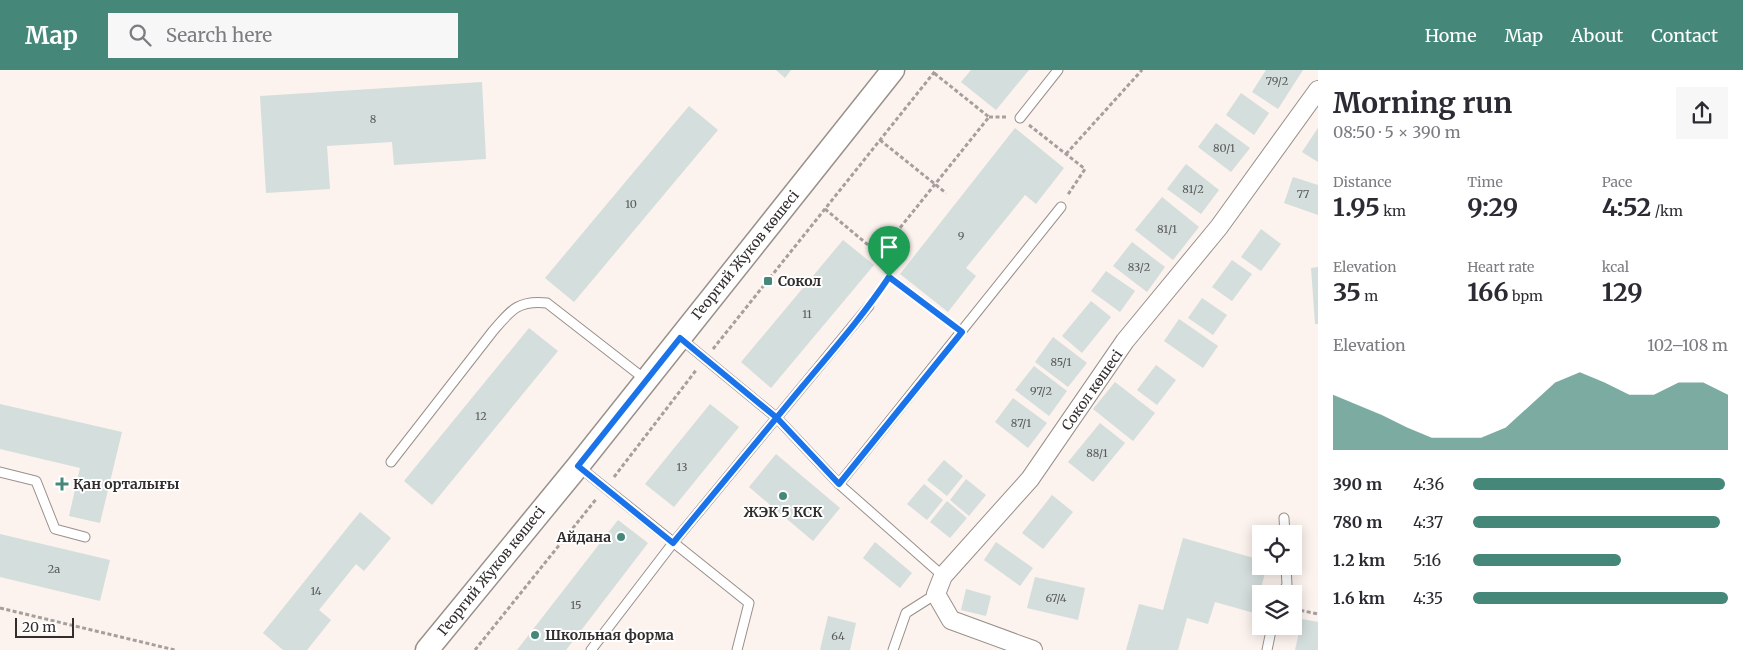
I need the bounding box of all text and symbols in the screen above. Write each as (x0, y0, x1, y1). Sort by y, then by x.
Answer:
search box (108, 13, 458, 58)
text: Map (25, 20, 78, 51)
icon: search (126, 21, 154, 49)
text: Search here (166, 23, 272, 47)
text: Home (1425, 24, 1477, 47)
text: Map (1505, 24, 1543, 47)
text: About (1571, 24, 1623, 47)
text: Contact (1651, 24, 1718, 47)
house number: 79/2 (1266, 74, 1288, 88)
text: Morning run (1333, 85, 1512, 121)
button: share (1676, 87, 1728, 139)
house number: 8 (370, 112, 377, 126)
text: 08:50 · 5 × 390 m (1333, 122, 1461, 142)
house number: 80/1 (1213, 141, 1235, 155)
text: Distance (1333, 173, 1392, 191)
text: Time (1467, 173, 1503, 191)
text: Pace (1602, 173, 1632, 191)
house number: 81/2 (1182, 182, 1204, 196)
street label: Георгий Жуков көшесі (687, 186, 803, 323)
house number: 77 (1297, 187, 1309, 201)
text: 1.95 (1333, 191, 1380, 223)
text: 9:29 (1467, 191, 1518, 223)
text: 4:52 (1602, 191, 1651, 223)
house number: 10 (625, 197, 637, 211)
text: km (1380, 202, 1406, 220)
text: /km (1651, 202, 1683, 220)
house number: 81/1 (1157, 222, 1177, 236)
pin (868, 226, 910, 277)
house number: 9 (958, 229, 965, 243)
icon: arrive (875, 233, 903, 261)
text: Elevation (1333, 258, 1397, 276)
text: Heart rate (1467, 258, 1534, 276)
text: kcal (1602, 258, 1629, 276)
house number: 83/2 (1128, 260, 1150, 274)
place label: Сокол (778, 272, 821, 290)
marker: Сокол (762, 275, 774, 287)
text: 35 (1333, 276, 1361, 308)
text: 166 (1467, 276, 1509, 308)
text: 129 (1602, 276, 1643, 308)
text: m (1361, 287, 1378, 305)
text: bpm (1509, 287, 1543, 305)
house number: 11 (802, 307, 812, 321)
text: Elevation (1333, 335, 1406, 355)
text: 102–108 m (1647, 335, 1728, 355)
street label: Сокол көшесі (1058, 346, 1127, 434)
house number: 85/1 (1051, 355, 1071, 369)
house number: 97/2 (1030, 384, 1052, 398)
house number: 12 (475, 409, 487, 423)
house number: 87/1 (1011, 416, 1031, 430)
house number: 88/1 (1086, 446, 1108, 460)
house number: 13 (677, 460, 687, 474)
text: 390 m (1333, 474, 1382, 494)
text: 4:36 (1413, 474, 1444, 494)
place label: Қан орталығы (73, 475, 180, 493)
marker: Қан орталығы (55, 477, 69, 491)
marker: ЖЭК 5 КСК (777, 490, 789, 502)
street label: Георгий Жуков көшесі (433, 502, 549, 639)
place label: ЖЭК 5 КСК (744, 503, 823, 521)
text: 780 m (1333, 512, 1382, 532)
text: 4:37 (1413, 512, 1443, 532)
map controls (1252, 525, 1302, 635)
button: locate (1252, 525, 1302, 575)
place label: Айдана (556, 528, 611, 546)
marker: Айдана (615, 531, 627, 543)
text: 1.2 km (1333, 550, 1385, 570)
text: 5:16 (1413, 550, 1441, 570)
house number: 2a (48, 562, 60, 576)
house number: 14 (310, 584, 322, 598)
button: layers (1252, 585, 1302, 635)
text: 1.6 km (1333, 588, 1385, 608)
text: 4:35 (1413, 588, 1443, 608)
house number: 67/4 (1045, 591, 1067, 605)
house number: 15 (570, 598, 582, 612)
scale bar (15, 615, 74, 638)
text: 20 m (22, 618, 56, 636)
place label: Школьная форма (545, 626, 674, 644)
marker: Школьная форма (529, 629, 541, 641)
house number: 64 (831, 629, 845, 643)

